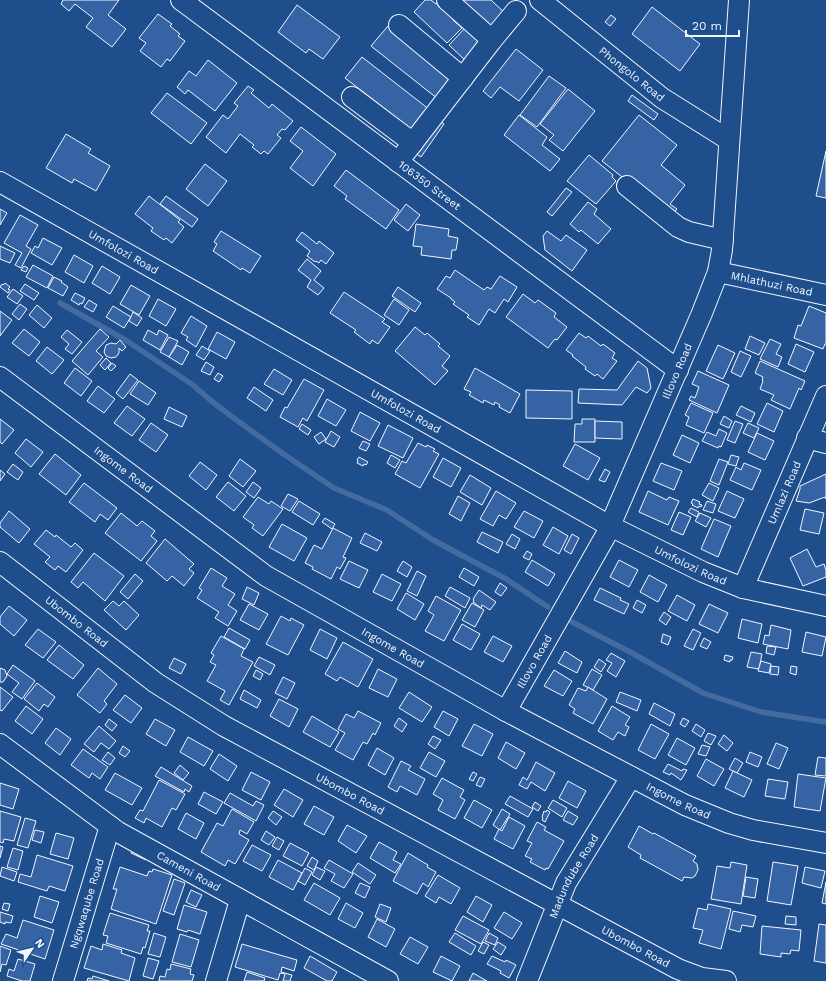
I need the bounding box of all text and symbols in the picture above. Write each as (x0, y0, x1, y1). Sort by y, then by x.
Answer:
scale bar (686, 12, 739, 38)
text: 20 m (692, 19, 722, 33)
street label: Phongolo Road (597, 44, 667, 104)
street label: 106350 Street (396, 158, 464, 213)
street label: Umfolozi Road (86, 227, 161, 277)
street label: Mhlathuzi Road (730, 268, 814, 298)
street label: Illovo Road (659, 341, 695, 401)
street label: Umfolozi Road (369, 386, 443, 436)
street label: Ingome Road (91, 443, 155, 495)
street label: Umlazi Road (765, 459, 804, 526)
street label: Umfolozi Road (652, 543, 729, 587)
street label: Ubombo Road (43, 593, 111, 650)
street label: Ingome Road (359, 625, 427, 670)
street label: Illovo Road (514, 632, 555, 691)
street label: Ubombo Road (314, 770, 387, 817)
street label: Ingome Road (644, 779, 713, 821)
street label: Madundube Road (546, 832, 601, 920)
street label: Cameni Road (155, 848, 223, 894)
street label: Ngqwaqube Road (67, 857, 106, 950)
street label: Ubombo Road (599, 923, 672, 970)
north arrow (12, 929, 52, 969)
text: N (32, 936, 47, 951)

